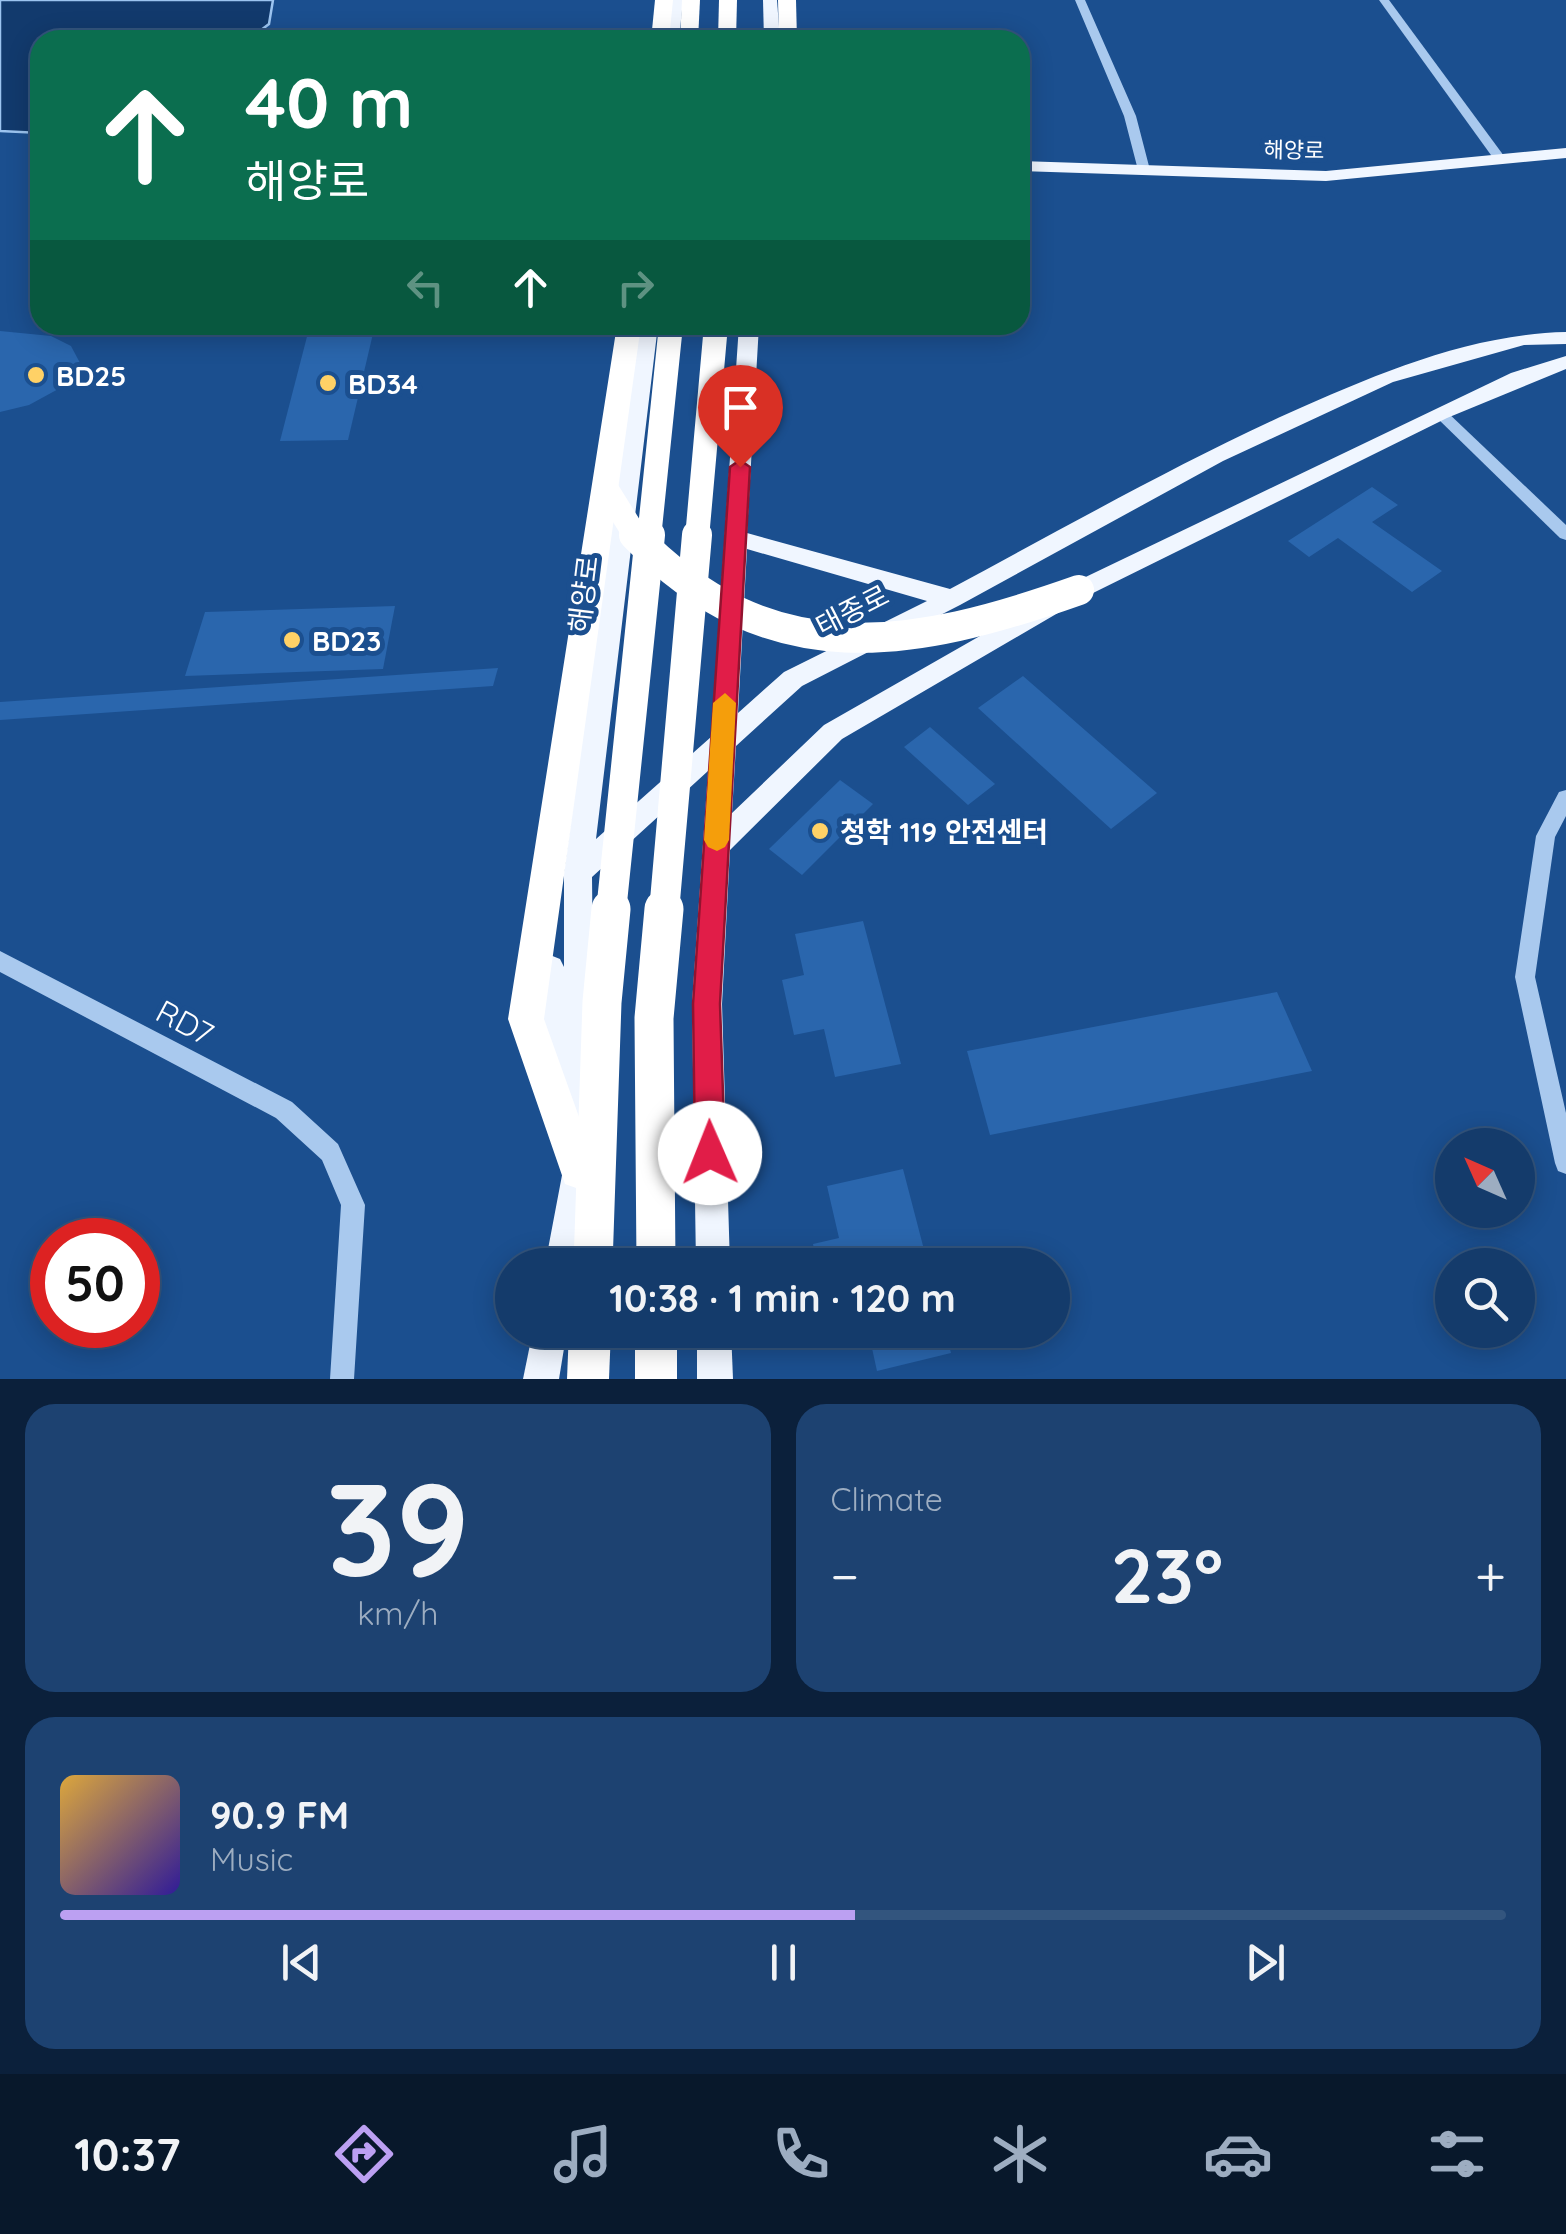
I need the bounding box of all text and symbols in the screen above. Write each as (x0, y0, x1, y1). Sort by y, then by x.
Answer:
text: 40 m (245, 58, 413, 146)
icon: ahead (80, 70, 210, 200)
street label: 해양로 (1263, 135, 1325, 165)
text: 해양로 (245, 152, 369, 208)
icon: left (398, 260, 453, 315)
icon: ahead (503, 260, 558, 315)
icon: right (608, 260, 663, 315)
place label: BD25 (56, 358, 126, 393)
marker: BD25 (25, 364, 47, 386)
pin (698, 365, 783, 468)
place label: BD34 (348, 366, 418, 401)
marker: BD34 (317, 372, 339, 394)
icon: arrive (713, 380, 768, 435)
street label: 해양로 (561, 554, 605, 634)
street label: 태종로 (810, 577, 894, 643)
place label: BD23 (312, 623, 381, 658)
marker: BD23 (281, 629, 303, 651)
place label: 청학 119 안전센터 (840, 814, 1048, 849)
marker: 청학 119 안전센터 (809, 820, 831, 842)
street label: RD7 (150, 990, 220, 1054)
position arrow (658, 1101, 762, 1205)
north arrow (1435, 1128, 1535, 1228)
map controls (1435, 1128, 1535, 1348)
speed limit sign: 50 (30, 1218, 160, 1348)
button: search (1435, 1248, 1535, 1348)
text: 10:38 · 1 min · 120 m (609, 1274, 956, 1322)
text: 39 (326, 1446, 470, 1609)
text: Climate (831, 1479, 943, 1519)
text: 23° (1111, 1528, 1223, 1622)
text: − (831, 1541, 859, 1610)
text: + (1475, 1541, 1506, 1610)
text: km/h (357, 1593, 438, 1633)
text: 90.9 FM (210, 1791, 349, 1839)
text: Music (210, 1839, 293, 1879)
icon: previous (274, 1935, 329, 1990)
icon: pause (756, 1935, 811, 1990)
icon: next (1238, 1935, 1293, 1990)
icon: directions (329, 2119, 399, 2189)
icon: music (548, 2119, 618, 2189)
icon: phone (766, 2119, 836, 2189)
icon: climate (985, 2119, 1055, 2189)
icon: car (1203, 2119, 1273, 2189)
icon: filters (1422, 2119, 1492, 2189)
text: 10:37 (74, 2126, 181, 2182)

